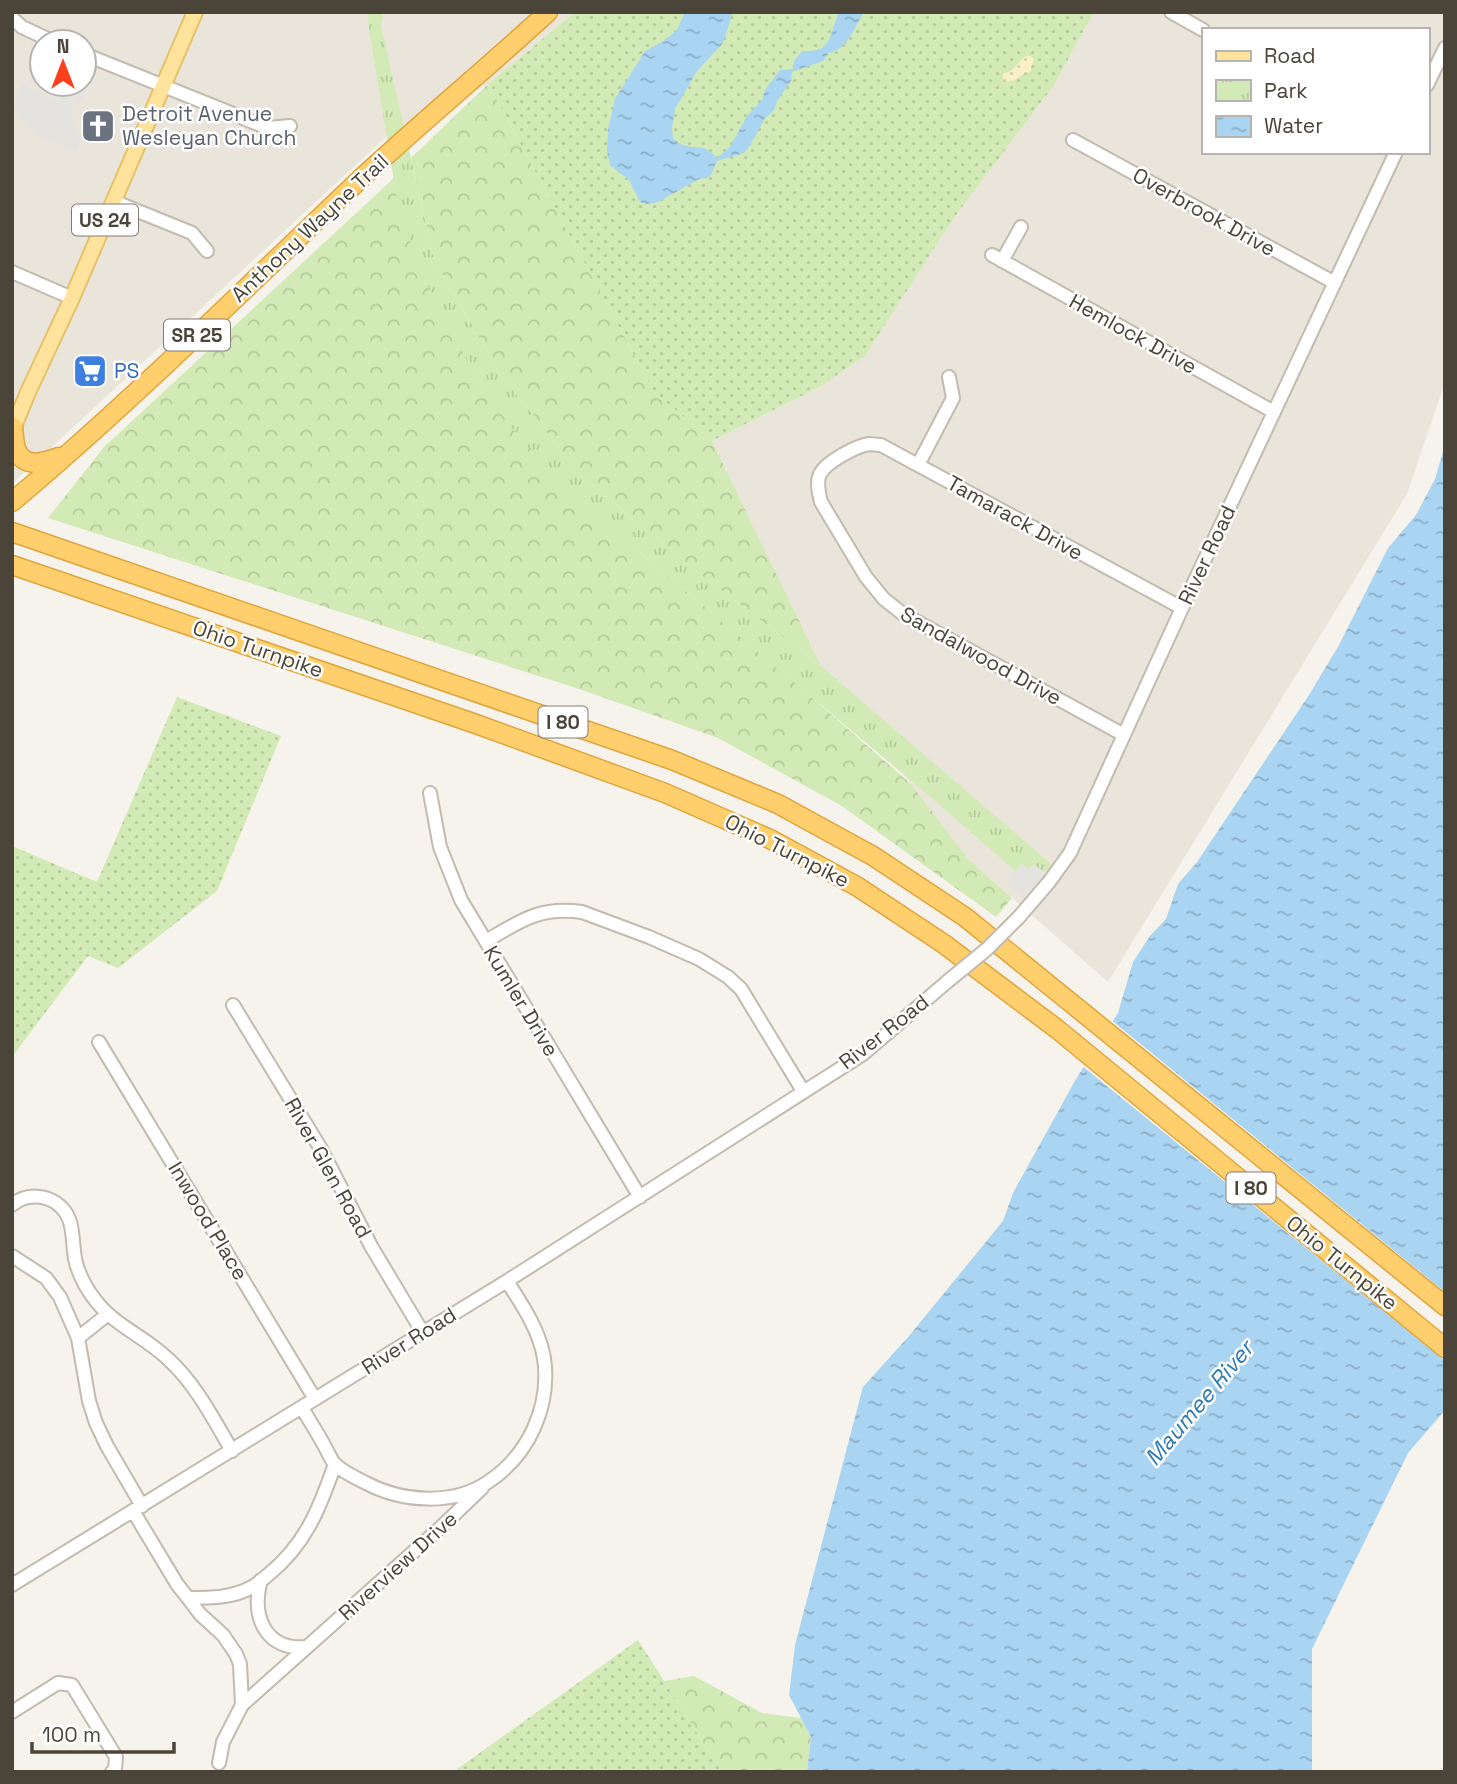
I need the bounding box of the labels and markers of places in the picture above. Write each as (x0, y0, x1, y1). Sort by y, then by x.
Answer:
place label: Detroit Avenue Wesleyan Church (122, 100, 296, 151)
church icon: Detroit Avenue Wesleyan Church (79, 107, 117, 145)
supermarket icon: PS (71, 352, 109, 390)
place label: PS (114, 357, 140, 384)

